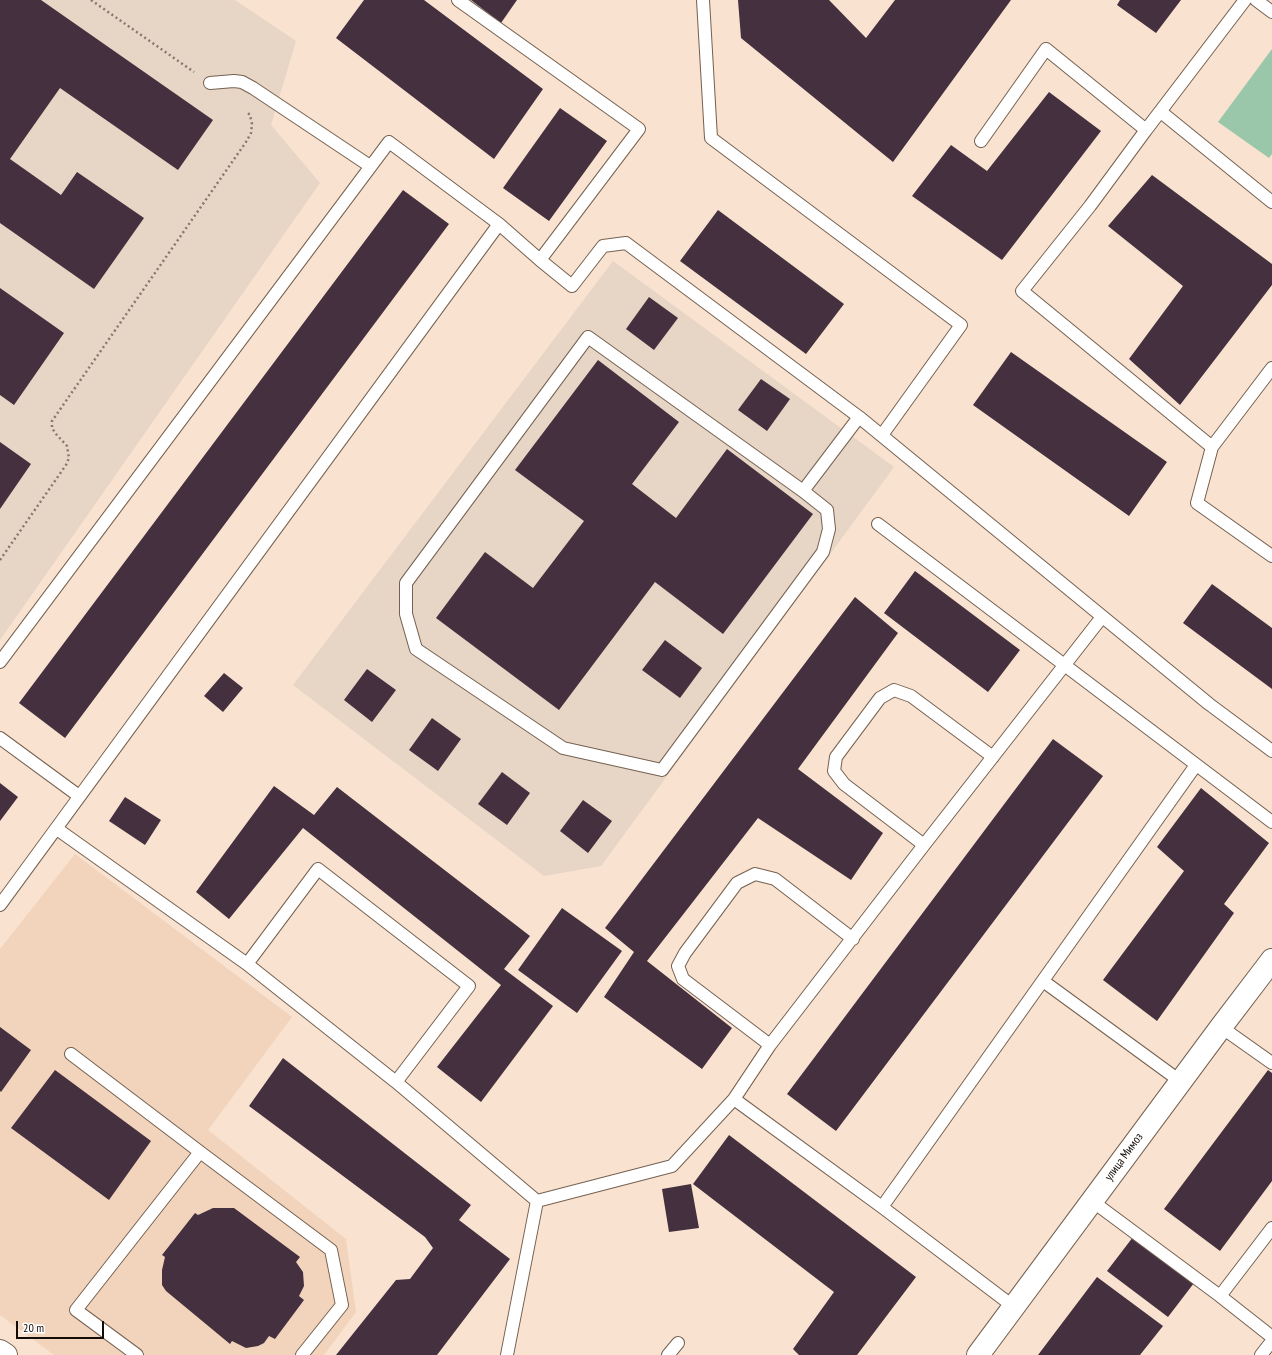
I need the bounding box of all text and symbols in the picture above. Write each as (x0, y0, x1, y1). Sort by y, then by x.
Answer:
street label: улица Мимоз (1102, 1130, 1146, 1184)
scale bar (18, 1313, 106, 1339)
text: 20 m (23, 1320, 44, 1335)

